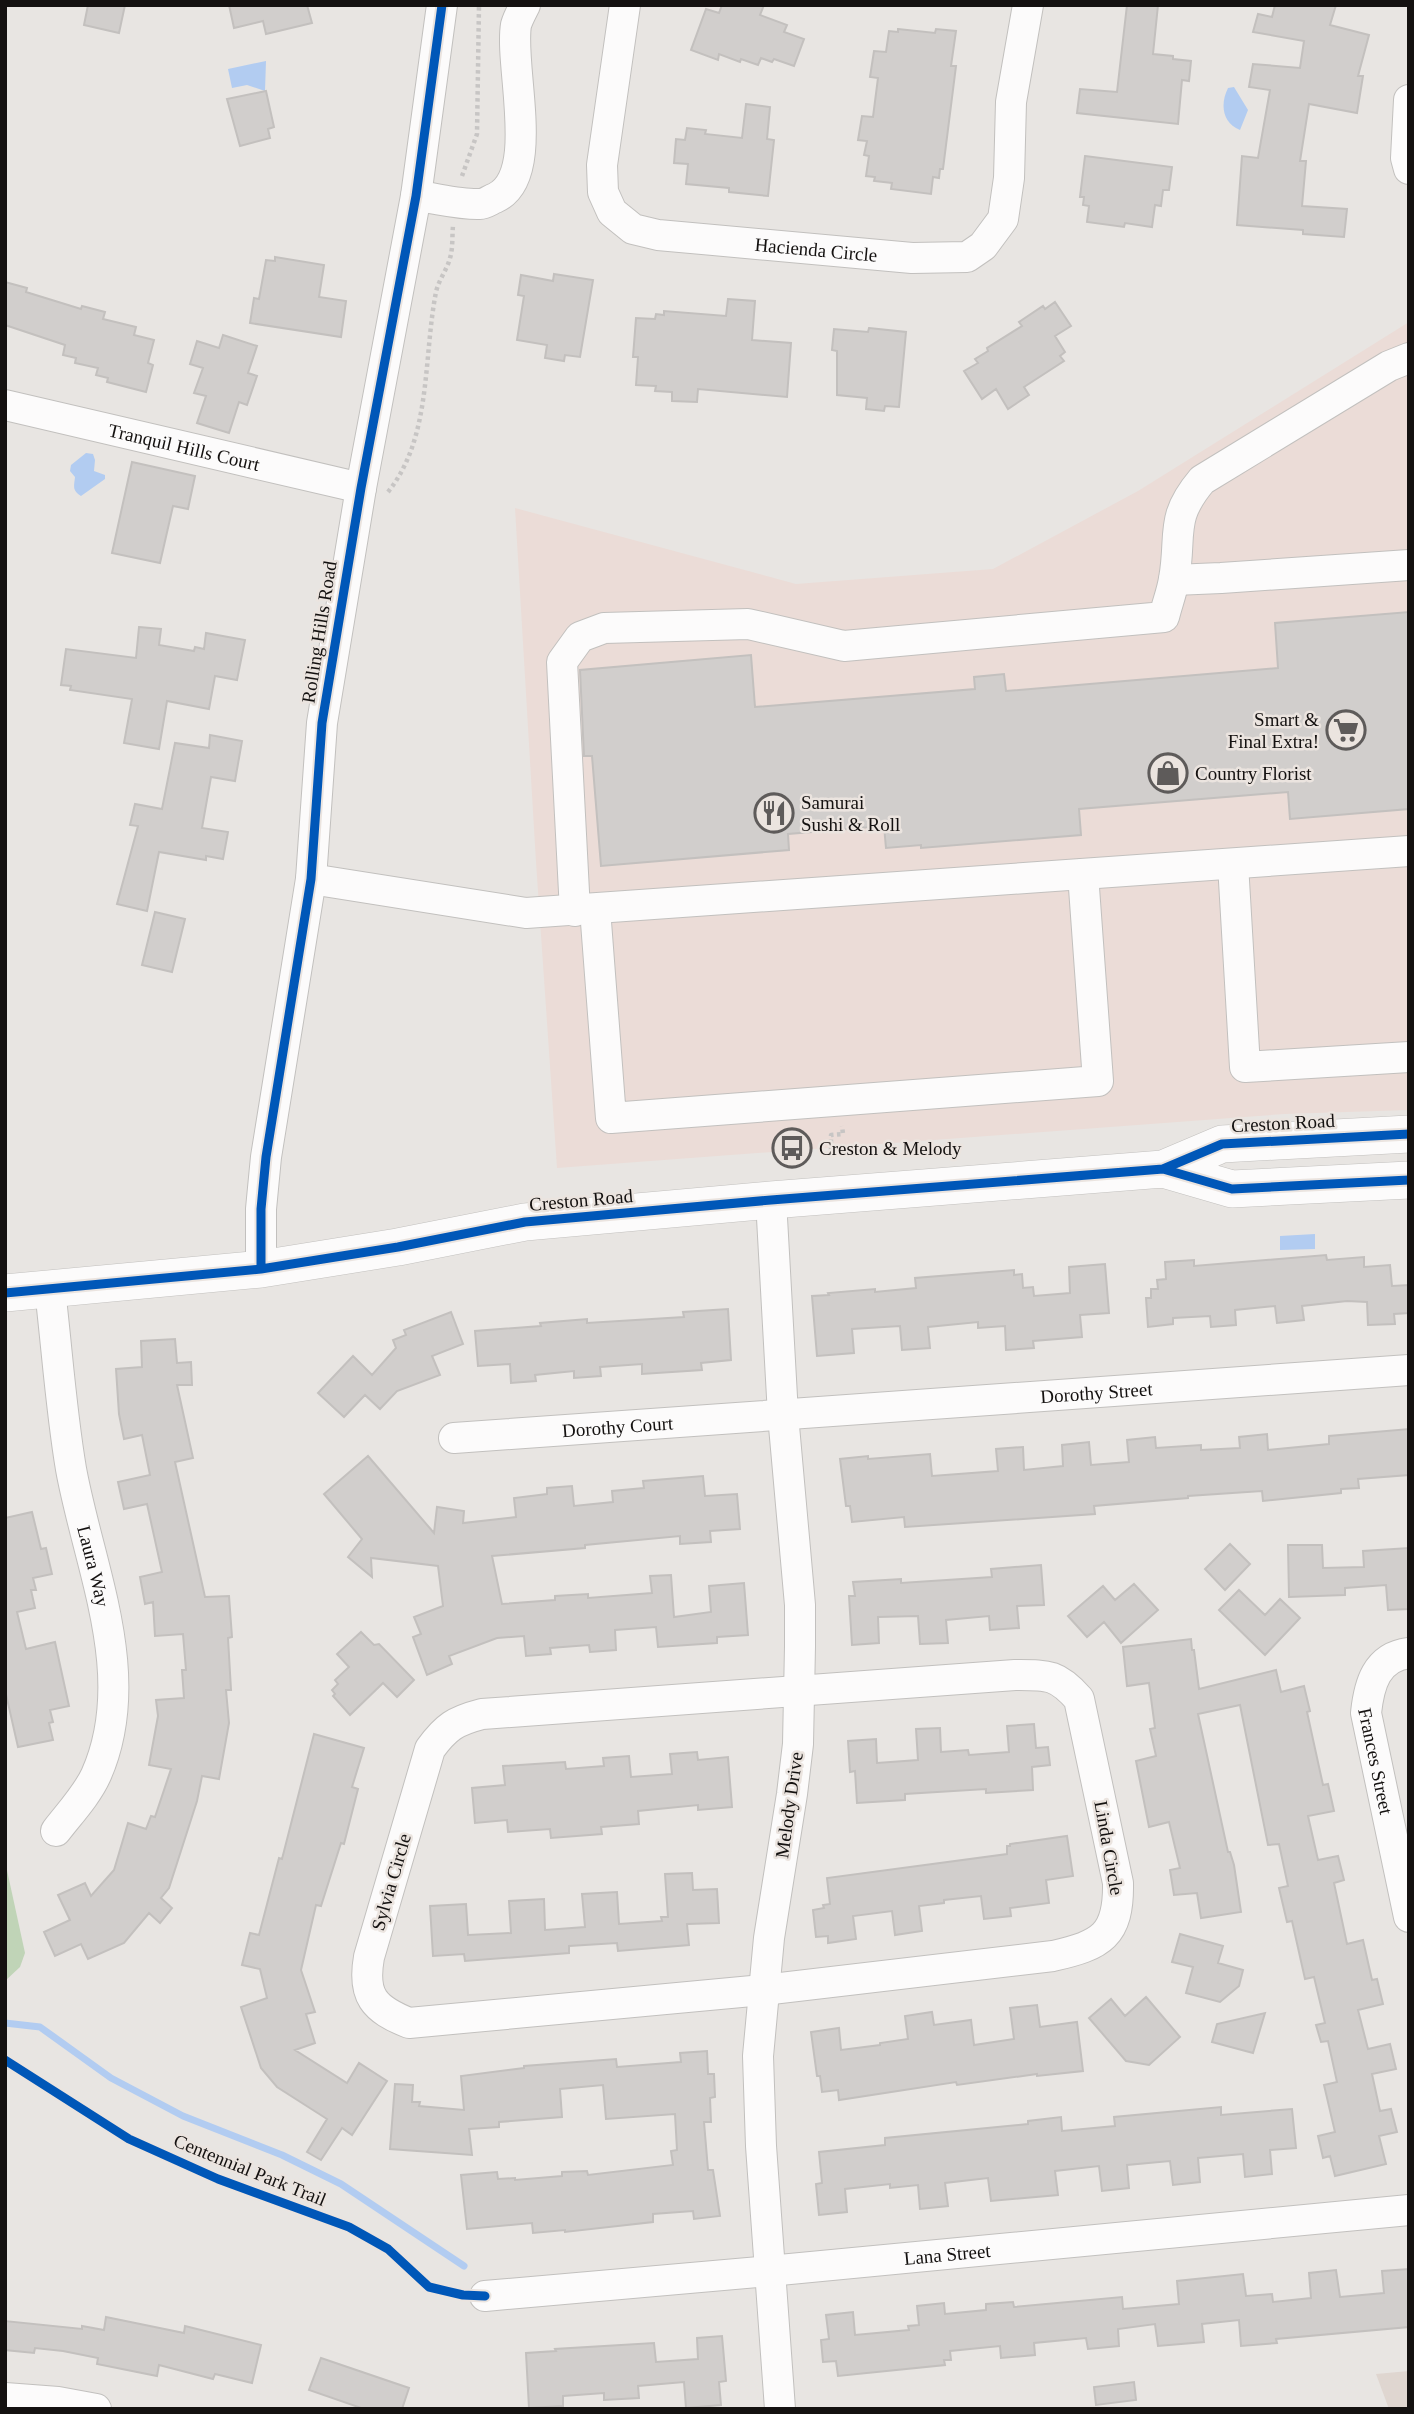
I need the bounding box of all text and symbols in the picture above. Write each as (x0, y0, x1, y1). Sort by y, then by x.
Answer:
street label: Hacienda Circle (754, 233, 878, 265)
street label: Tranquil Hills Court (107, 419, 263, 475)
street label: Rolling Hills Road (297, 559, 341, 705)
place label: Smart & Final Extra! (1228, 709, 1319, 752)
supermarket icon: Smart & Final Extra! (1325, 709, 1367, 751)
shop icon: Country Florist (1147, 752, 1189, 794)
place label: Country Florist (1195, 763, 1312, 784)
restaurant icon: Samurai Sushi & Roll (753, 792, 795, 834)
place label: Samurai Sushi & Roll (801, 792, 900, 835)
street label: Creston Road (1231, 1110, 1336, 1136)
bus stop icon: Creston & Melody (771, 1127, 813, 1169)
place label: Creston & Melody (819, 1138, 962, 1159)
street label: Creston Road (528, 1185, 634, 1215)
street label: Dorothy Street (1040, 1378, 1154, 1407)
street label: Dorothy Court (561, 1412, 675, 1441)
street label: Laura Way (74, 1523, 114, 1609)
street label: Frances Street (1355, 1706, 1398, 1817)
street label: Melody Drive (771, 1750, 807, 1860)
street label: Linda Circle (1090, 1799, 1128, 1897)
street label: Sylvia Circle (367, 1831, 415, 1933)
street label: Centennial Park Trail (171, 2130, 329, 2210)
street label: Lana Street (903, 2239, 992, 2269)

